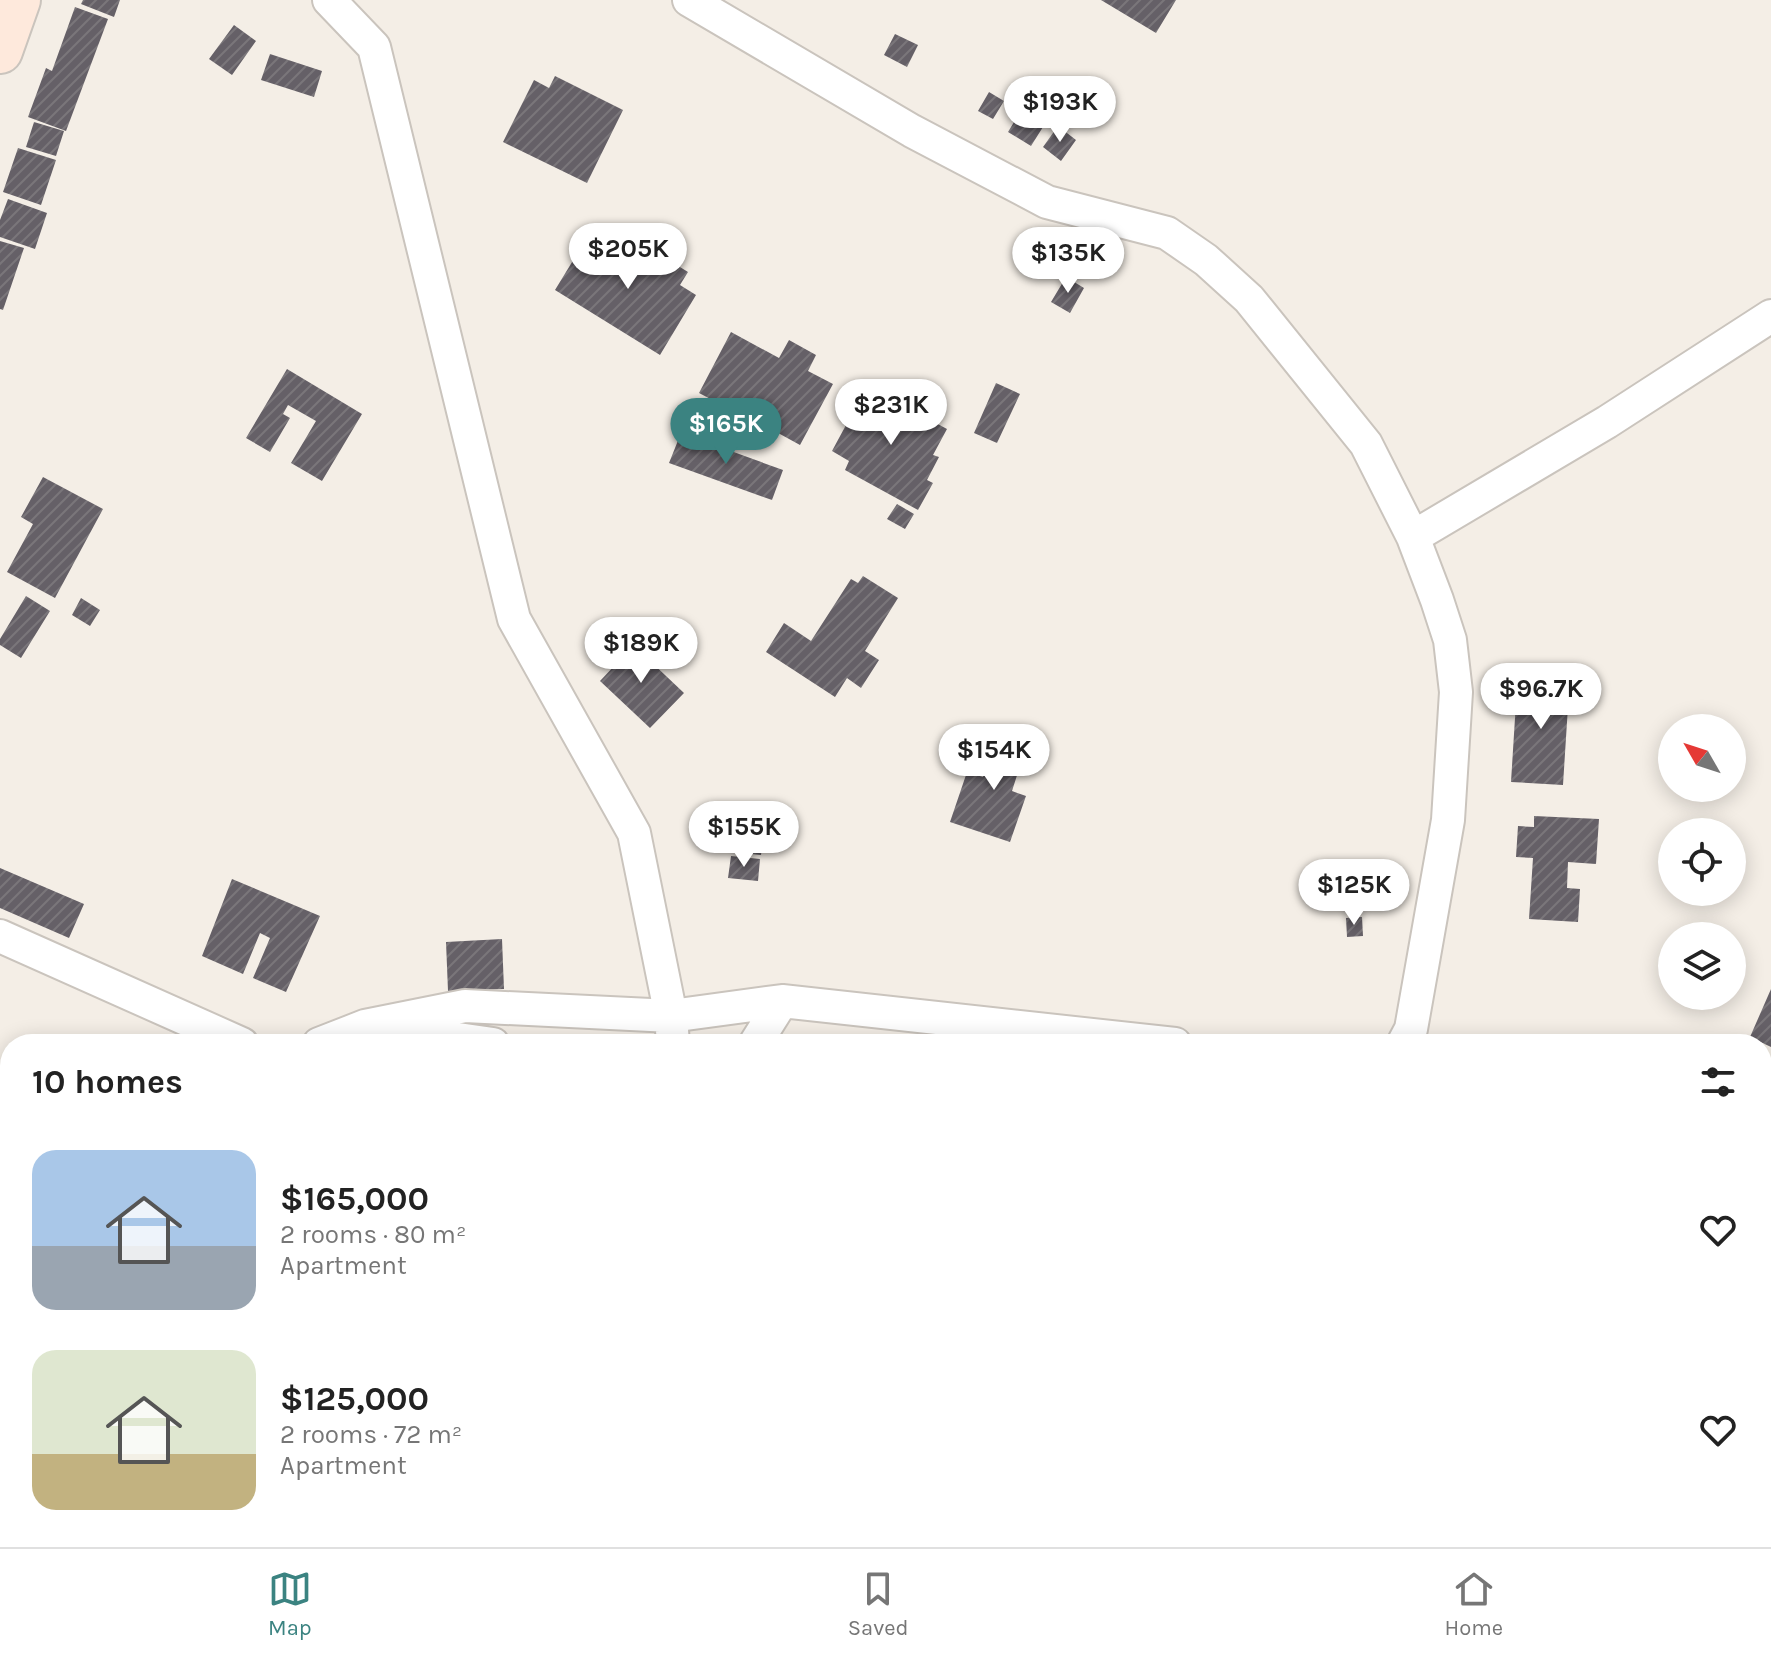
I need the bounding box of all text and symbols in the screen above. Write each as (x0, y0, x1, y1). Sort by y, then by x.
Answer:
pin: $193K (1004, 76, 1116, 144)
text: $193K (1022, 86, 1098, 117)
pin: $205K (572, 223, 684, 291)
pin: $135K (1012, 227, 1124, 295)
text: $205K (587, 233, 669, 264)
text: $135K (1030, 237, 1106, 268)
pin: $231K (835, 379, 947, 447)
text: $231K (853, 389, 929, 420)
pin: $165K (670, 398, 782, 466)
text: $165K (688, 408, 764, 439)
pin: $189K (585, 617, 697, 685)
text: $189K (603, 627, 679, 658)
pin: $96.7K (1476, 663, 1606, 731)
text: $96.7K (1498, 673, 1584, 704)
north arrow (1658, 714, 1746, 802)
map controls (1658, 714, 1746, 1010)
pin: $154K (938, 724, 1050, 792)
text: $154K (957, 734, 1031, 765)
pin: $155K (688, 801, 800, 869)
text: $155K (707, 811, 781, 842)
button: locate (1658, 818, 1746, 906)
pin: $125K (1298, 859, 1410, 927)
text: $125K (1316, 869, 1392, 900)
button: layers (1658, 922, 1746, 1010)
icon: filters (1696, 1060, 1740, 1104)
text: 10 homes (32, 1062, 183, 1102)
text: $165,000 (280, 1179, 429, 1219)
icon: home (96, 1182, 192, 1278)
icon: heart (1696, 1208, 1740, 1252)
text: 2 rooms · 80 m² (280, 1219, 466, 1250)
text: Apartment (280, 1250, 407, 1281)
text: $125,000 (280, 1379, 429, 1419)
icon: home (96, 1382, 192, 1478)
icon: heart (1696, 1408, 1740, 1452)
text: 2 rooms · 72 m² (280, 1419, 462, 1450)
text: Apartment (280, 1450, 407, 1481)
tab: Map (268, 1567, 312, 1641)
tab: Saved (848, 1567, 909, 1641)
tab: Home (1444, 1567, 1503, 1641)

